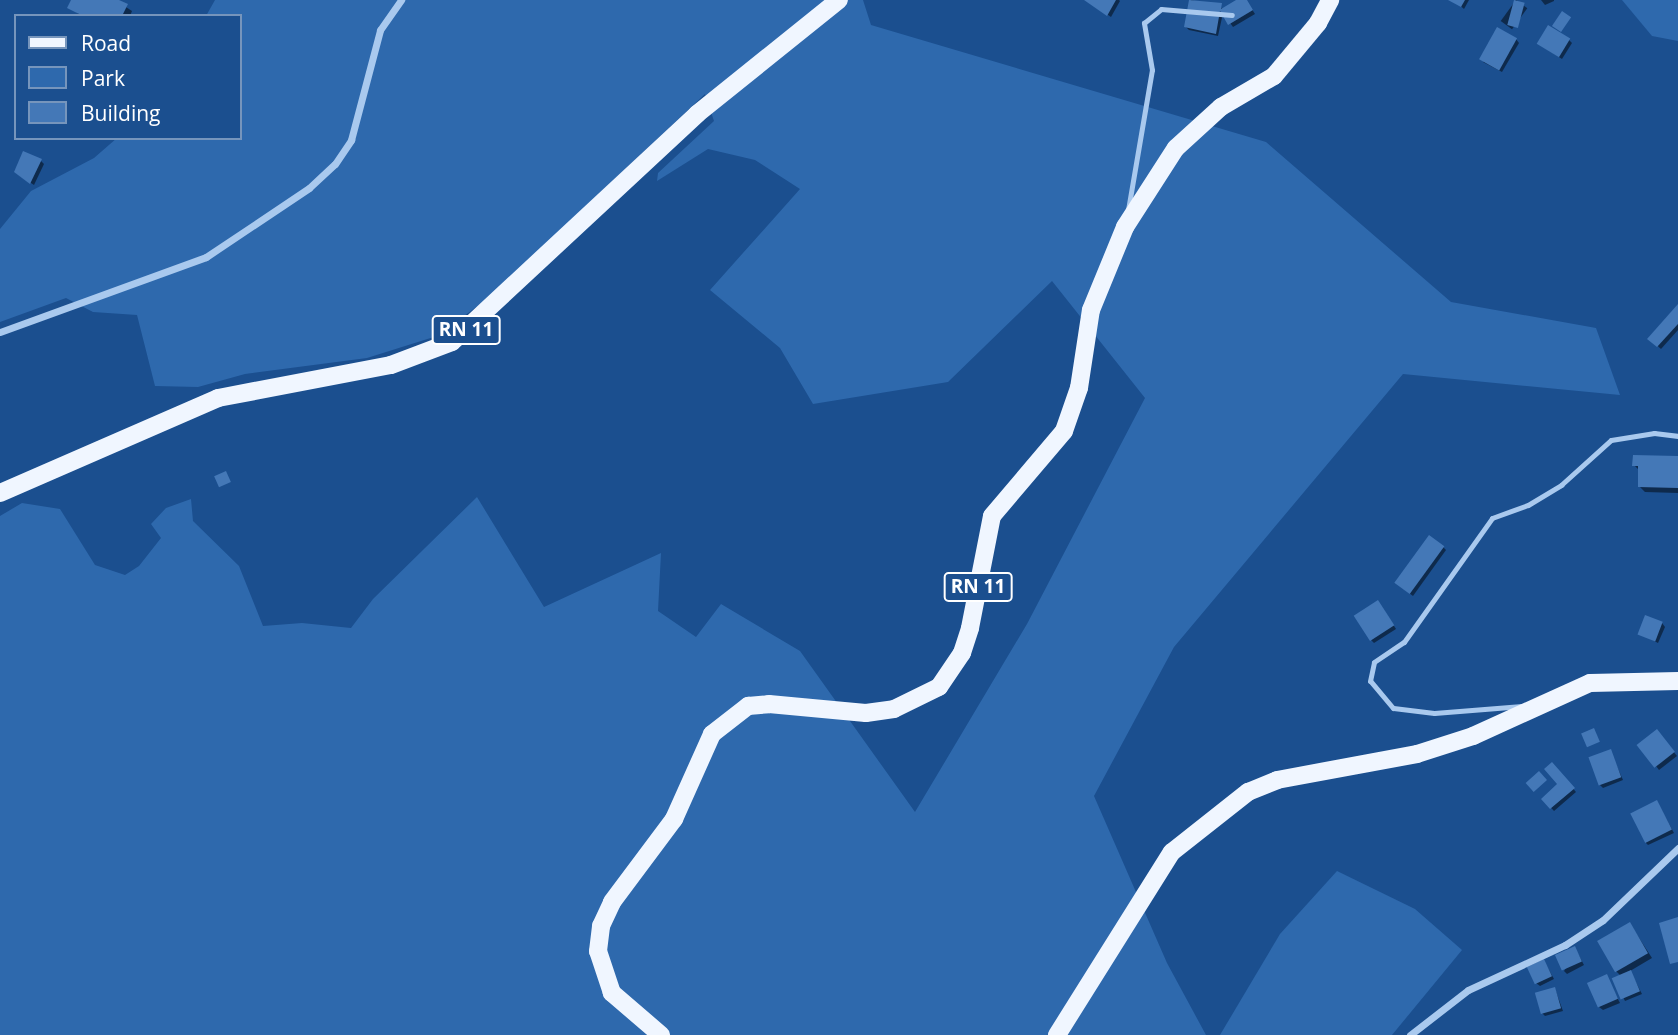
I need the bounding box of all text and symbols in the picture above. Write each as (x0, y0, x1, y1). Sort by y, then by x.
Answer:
legend (14, 14, 242, 140)
text: Road (81, 29, 131, 57)
text: Park (81, 64, 125, 92)
text: Building (81, 99, 160, 127)
road number: RN 11 (431, 314, 501, 346)
road number: RN 11 (943, 572, 1013, 602)

